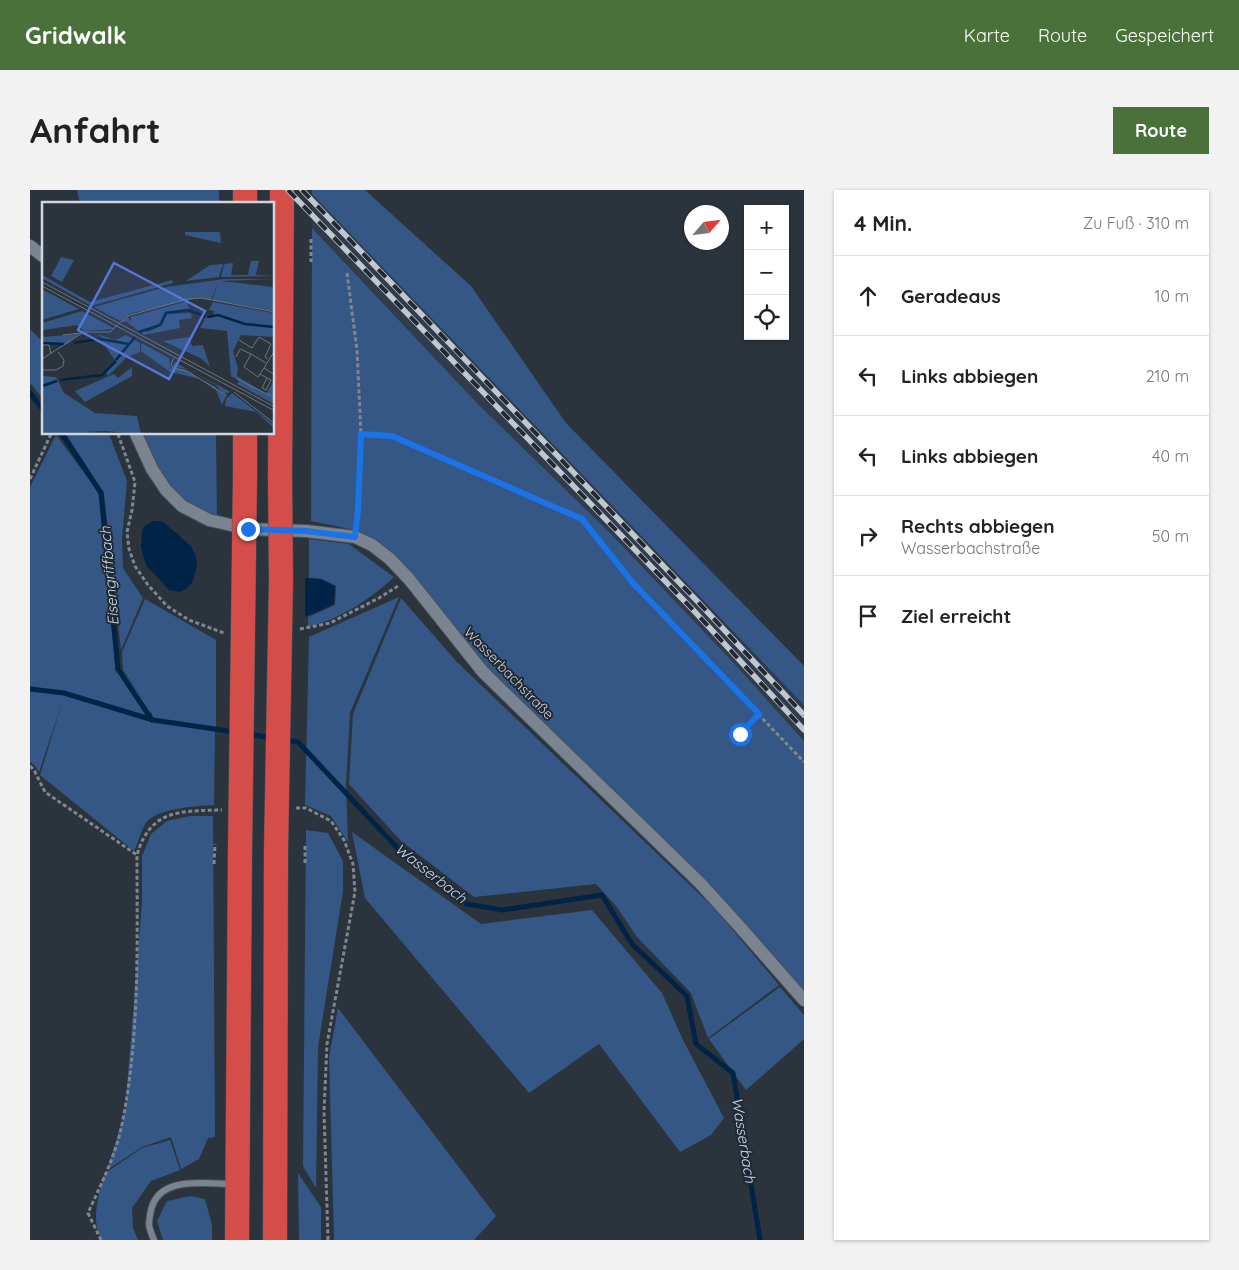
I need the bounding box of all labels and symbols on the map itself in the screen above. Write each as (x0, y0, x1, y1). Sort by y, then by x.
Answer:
inset map (42, 202, 275, 435)
north arrow (684, 205, 729, 250)
route end (237, 518, 260, 541)
water label: Eisengriffbach (95, 525, 123, 626)
street label: Wasserbachstraße (460, 623, 558, 723)
route start (729, 723, 752, 746)
water label: Wasserbach (391, 839, 471, 907)
water label: Wasserbach (728, 1096, 760, 1185)

